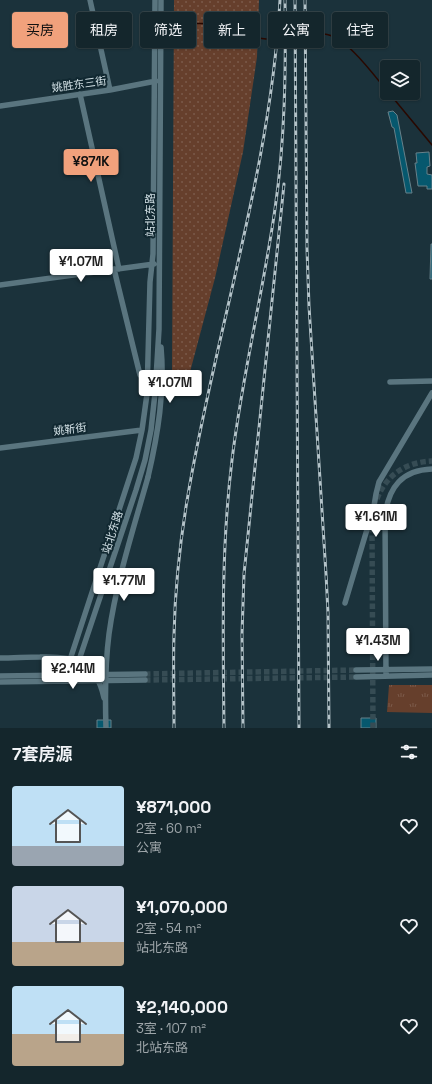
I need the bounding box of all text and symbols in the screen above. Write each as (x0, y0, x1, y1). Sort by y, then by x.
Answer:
chip: 买房 (12, 12, 68, 48)
chip: 租房 (76, 12, 132, 48)
chip: 筛选 (140, 12, 196, 48)
chip: 新上 (204, 12, 260, 48)
chip: 公寓 (268, 12, 324, 48)
chip: 住宅 (332, 12, 388, 48)
map controls (380, 60, 420, 100)
button: layers (380, 60, 420, 100)
street label: 姚胜东三街 (51, 73, 107, 95)
pin: ¥871K (63, 149, 119, 183)
text: ¥871K (73, 153, 109, 170)
street label: 站北东路 (143, 193, 157, 237)
pin: ¥1.07M (48, 249, 114, 283)
text: ¥1.07M (59, 253, 103, 270)
pin: ¥1.07M (137, 370, 203, 404)
text: ¥1.07M (148, 374, 192, 391)
street label: 姚靳街 (53, 420, 87, 438)
pin: ¥1.61M (343, 504, 409, 538)
text: ¥1.61M (354, 508, 398, 525)
street label: 站北东路 (99, 509, 125, 555)
pin: ¥1.77M (91, 568, 157, 602)
text: ¥1.77M (102, 572, 146, 589)
pin: ¥1.43M (345, 628, 411, 662)
text: ¥1.43M (355, 632, 401, 649)
pin: ¥2.14M (40, 656, 106, 690)
text: ¥2.14M (51, 660, 95, 677)
icon: filters (398, 741, 420, 763)
text: 7套房源 (12, 743, 72, 765)
text: ¥871,000 (136, 796, 211, 818)
icon: home (44, 802, 92, 850)
icon: heart (398, 815, 420, 837)
text: 2室 · 60 m² (136, 820, 202, 837)
text: 公寓 (136, 839, 162, 856)
text: ¥1,070,000 (136, 896, 228, 918)
icon: home (44, 902, 92, 950)
icon: heart (398, 915, 420, 937)
text: 2室 · 54 m² (136, 920, 201, 937)
text: 站北东路 (136, 939, 188, 956)
text: ¥2,140,000 (136, 996, 228, 1018)
icon: home (44, 1002, 92, 1050)
icon: heart (398, 1015, 420, 1037)
text: 3室 · 107 m² (136, 1020, 206, 1037)
text: 北站东路 (136, 1039, 188, 1056)

